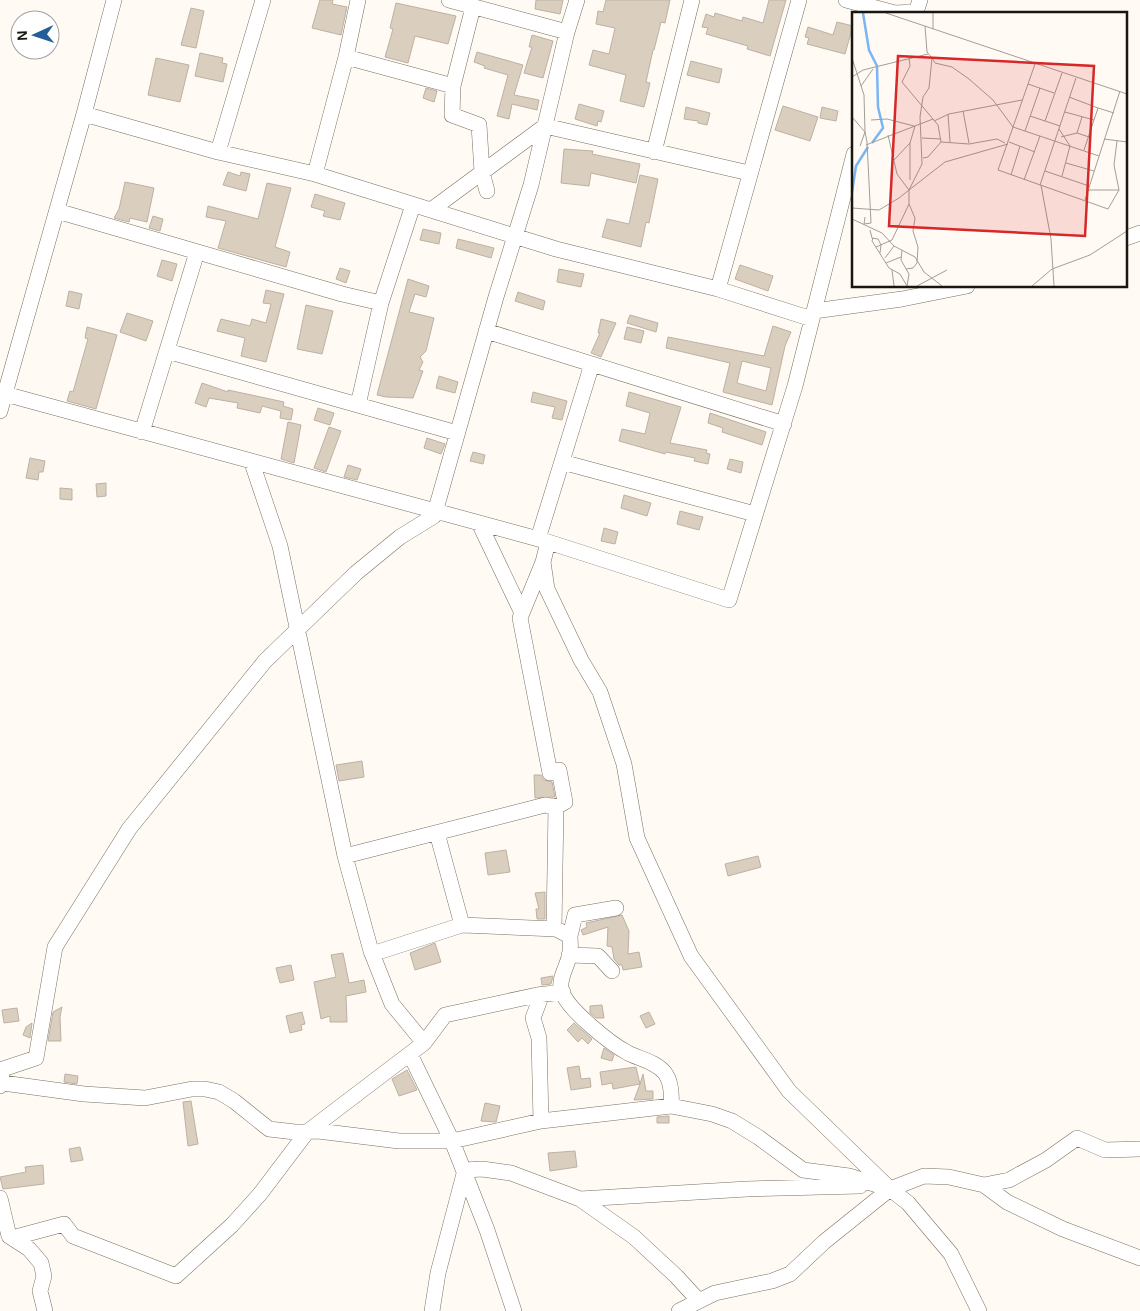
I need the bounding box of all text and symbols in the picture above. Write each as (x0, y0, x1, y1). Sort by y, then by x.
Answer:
north arrow (10, 10, 60, 60)
inset map (852, 12, 1128, 288)
text: N (14, 30, 30, 41)

